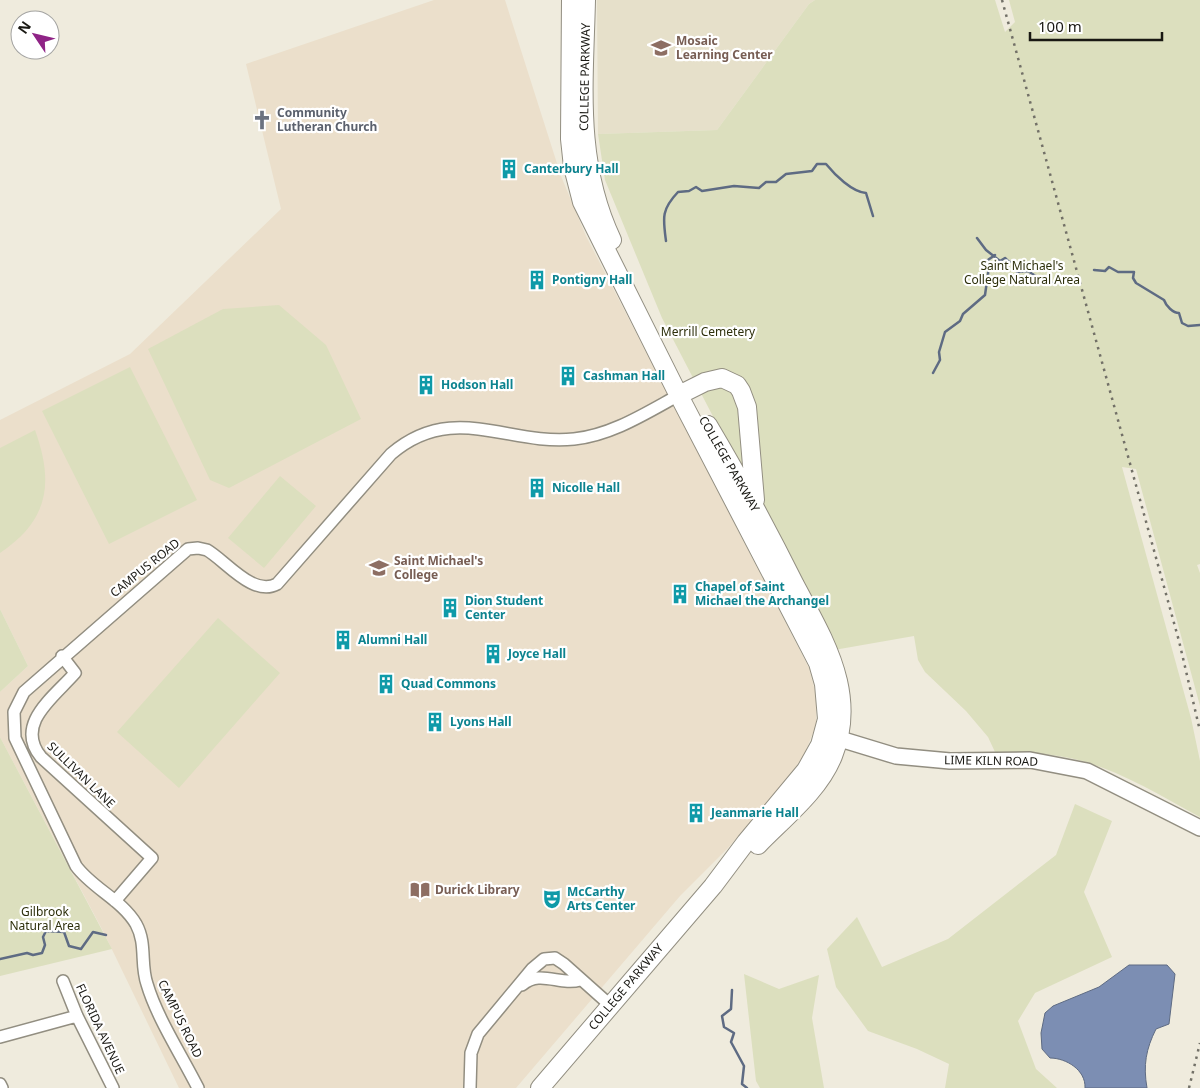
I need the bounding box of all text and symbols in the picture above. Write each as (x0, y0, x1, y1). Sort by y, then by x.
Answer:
north arrow (10, 10, 60, 60)
scale bar (1030, 10, 1162, 42)
text: 100 m (1038, 16, 1082, 36)
text: N (13, 17, 35, 37)
street label: COLLEGE PARKWAY (575, 23, 594, 131)
place label: Mosaic Learning Center (676, 32, 773, 63)
school or university icon: Mosaic Learning Center (650, 37, 672, 59)
place label: Community Lutheran Church (277, 104, 377, 135)
church icon: Community Lutheran Church (251, 109, 273, 131)
building icon: Canterbury Hall (498, 158, 520, 180)
place label: Canterbury Hall (524, 160, 619, 177)
park label: Saint Michael's College Natural Area (964, 257, 1080, 288)
building icon: Pontigny Hall (526, 269, 548, 291)
place label: Pontigny Hall (552, 271, 632, 288)
park label: Merrill Cemetery (661, 323, 756, 340)
building icon: Cashman Hall (557, 365, 579, 387)
place label: Cashman Hall (583, 367, 665, 384)
building icon: Hodson Hall (415, 374, 437, 396)
place label: Hodson Hall (441, 376, 513, 393)
street label: COLLEGE PARKWAY (695, 413, 764, 515)
building icon: Nicolle Hall (526, 477, 548, 499)
place label: Nicolle Hall (552, 479, 620, 496)
street label: CAMPUS ROAD (106, 534, 183, 601)
place label: Saint Michael's College (394, 552, 483, 583)
school or university icon: Saint Michael's College (368, 557, 390, 579)
place label: Chapel of Saint Michael the Archangel (695, 578, 829, 609)
building icon: Chapel of Saint Michael the Archangel (669, 583, 691, 605)
place label: Dion Student Center (465, 592, 543, 623)
building icon: Dion Student Center (439, 597, 461, 619)
building icon: Alumni Hall (332, 629, 354, 651)
place label: Alumni Hall (358, 631, 427, 648)
building icon: Joyce Hall (482, 643, 504, 665)
place label: Joyce Hall (507, 645, 566, 662)
building icon: Quad Commons (375, 673, 397, 695)
place label: Quad Commons (401, 675, 496, 692)
building icon: Lyons Hall (424, 711, 446, 733)
place label: Lyons Hall (450, 713, 512, 730)
street label: SULLIVAN LANE (44, 738, 119, 811)
street label: LIME KILN ROAD (944, 751, 1038, 770)
building icon: Jeanmarie Hall (685, 802, 707, 824)
place label: Jeanmarie Hall (710, 804, 799, 821)
library icon: Durick Library (409, 879, 431, 901)
place label: Durick Library (435, 881, 520, 898)
place label: McCarthy Arts Center (567, 883, 636, 914)
theatre icon: McCarthy Arts Center (541, 888, 563, 910)
park label: Gilbrook Natural Area (9, 903, 81, 934)
street label: COLLEGE PARKWAY (584, 940, 667, 1034)
street label: CAMPUS ROAD (154, 977, 207, 1061)
street label: FLORIDA AVENUE (72, 981, 129, 1077)

